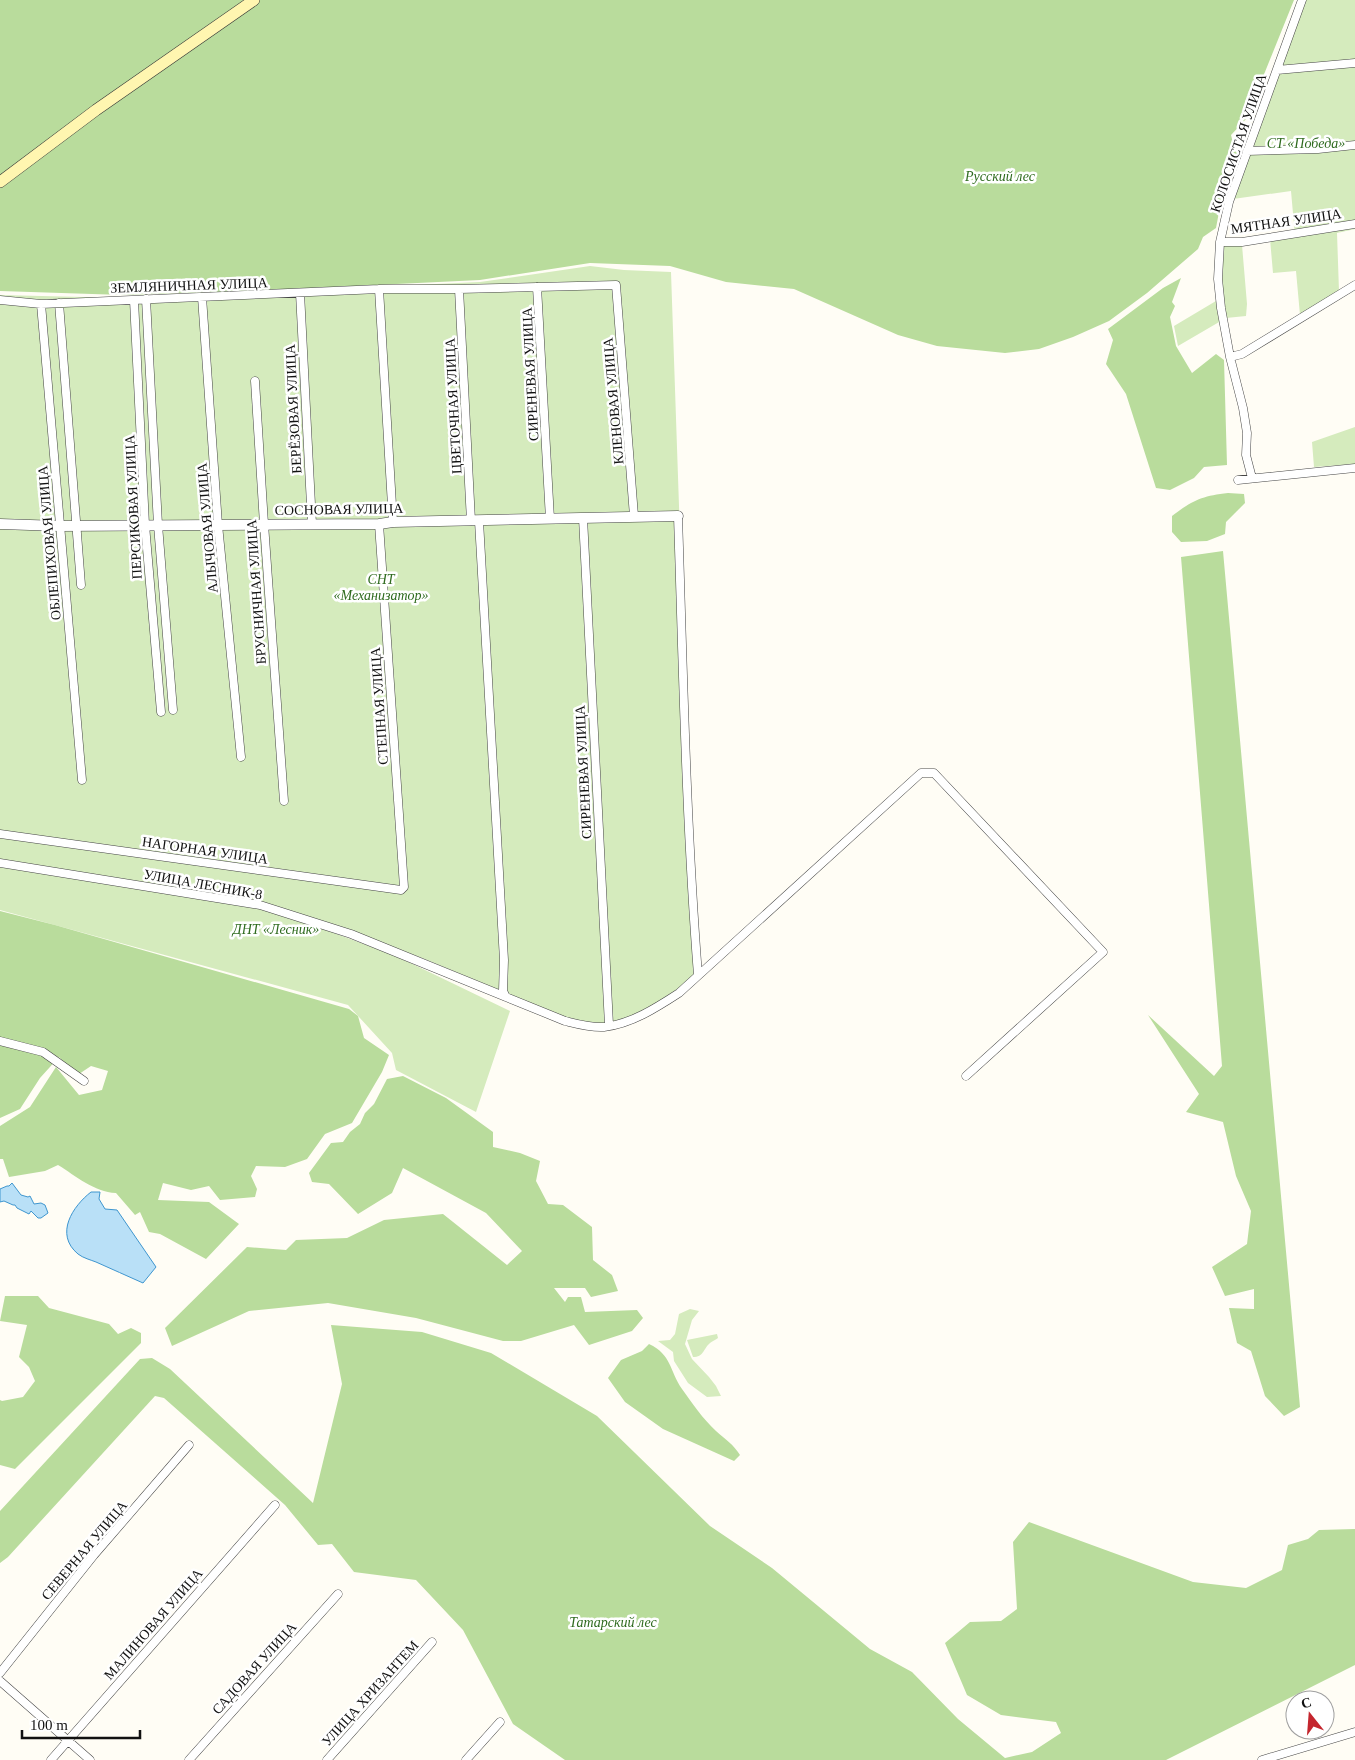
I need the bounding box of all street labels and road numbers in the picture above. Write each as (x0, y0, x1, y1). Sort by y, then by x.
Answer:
street label: КОЛОСИСТАЯ УЛИЦА (1208, 71, 1270, 215)
street label: МЯТНАЯ УЛИЦА (1230, 206, 1343, 237)
street label: ЗЕМЛЯНИЧНАЯ УЛИЦА (110, 275, 269, 296)
street label: СИРЕНЕВАЯ УЛИЦА (519, 306, 541, 441)
street label: КЛЕНОВАЯ УЛИЦА (600, 336, 627, 465)
street label: ЦВЕТОЧНАЯ УЛИЦА (442, 337, 465, 474)
street label: БЕРЁЗОВАЯ УЛИЦА (282, 343, 304, 474)
street label: ПЕРСИКОВАЯ УЛИЦА (122, 433, 145, 580)
street label: АЛЫЧОВАЯ УЛИЦА (194, 461, 221, 594)
street label: ОБЛЕПИХОВАЯ УЛИЦА (35, 464, 64, 621)
street label: СОСНОВАЯ УЛИЦА (275, 501, 404, 518)
street label: БРУСНИЧНАЯ УЛИЦА (244, 518, 269, 665)
street label: СТЕПНАЯ УЛИЦА (368, 646, 391, 765)
street label: СИРЕНЕВАЯ УЛИЦА (572, 704, 594, 839)
street label: НАГОРНАЯ УЛИЦА (141, 834, 270, 867)
street label: УЛИЦА ЛЕСНИК-8 (142, 867, 263, 902)
street label: СЕВЕРНАЯ УЛИЦА (39, 1497, 131, 1603)
street label: МАЛИНОВАЯ УЛИЦА (101, 1565, 206, 1683)
street label: САДОВАЯ УЛИЦА (209, 1619, 300, 1717)
street label: УЛИЦА ХРИЗАНТЕМ (319, 1637, 422, 1749)

